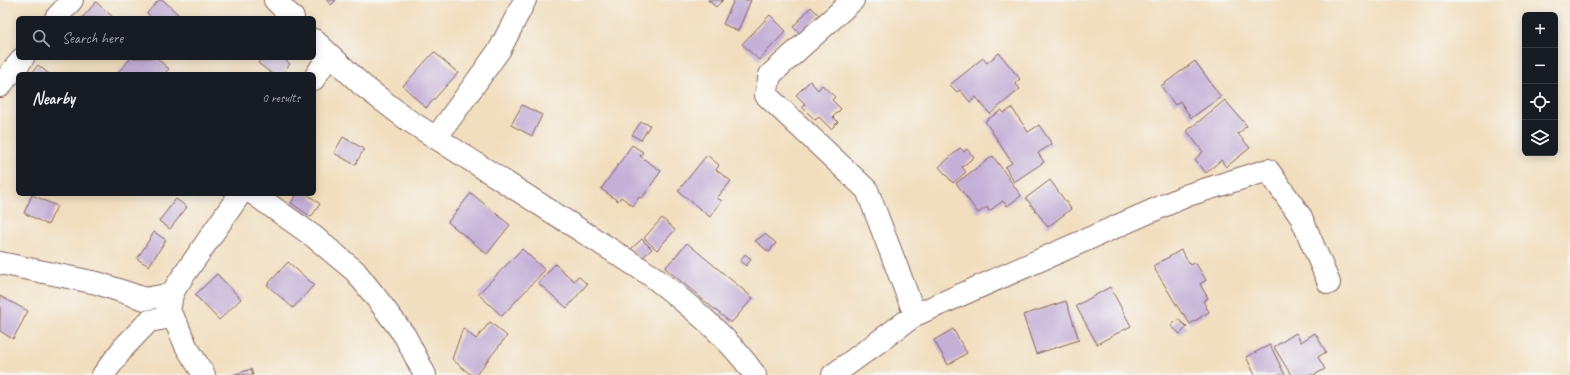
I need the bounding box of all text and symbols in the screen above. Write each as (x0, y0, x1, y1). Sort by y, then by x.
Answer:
map controls (1522, 12, 1558, 156)
button: + (1522, 12, 1558, 48)
search box (16, 16, 316, 60)
icon: search (30, 27, 52, 49)
text: Search here (62, 29, 123, 48)
button: − (1522, 48, 1558, 84)
button: locate (1522, 84, 1558, 120)
text: Nearby (32, 88, 75, 109)
text: 0 results (262, 90, 300, 106)
button: layers (1522, 120, 1558, 156)

